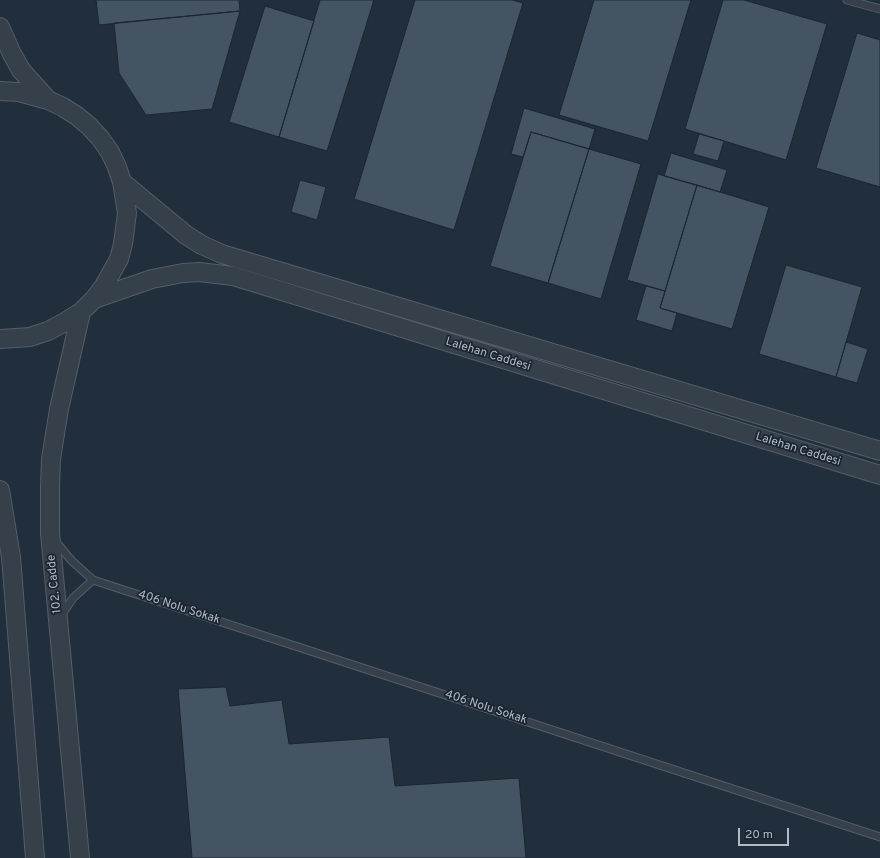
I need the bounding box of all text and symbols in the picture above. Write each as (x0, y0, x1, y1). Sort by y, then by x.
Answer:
street label: Lalehan Caddesi (444, 335, 532, 375)
street label: Lalehan Caddesi (754, 430, 842, 470)
street label: 102. Cadde (45, 554, 65, 614)
street label: 406 Nolu Sokak (136, 588, 222, 628)
street label: 406 Nolu Sokak (443, 688, 529, 728)
scale bar (740, 820, 791, 846)
text: 20 m (745, 827, 773, 843)

